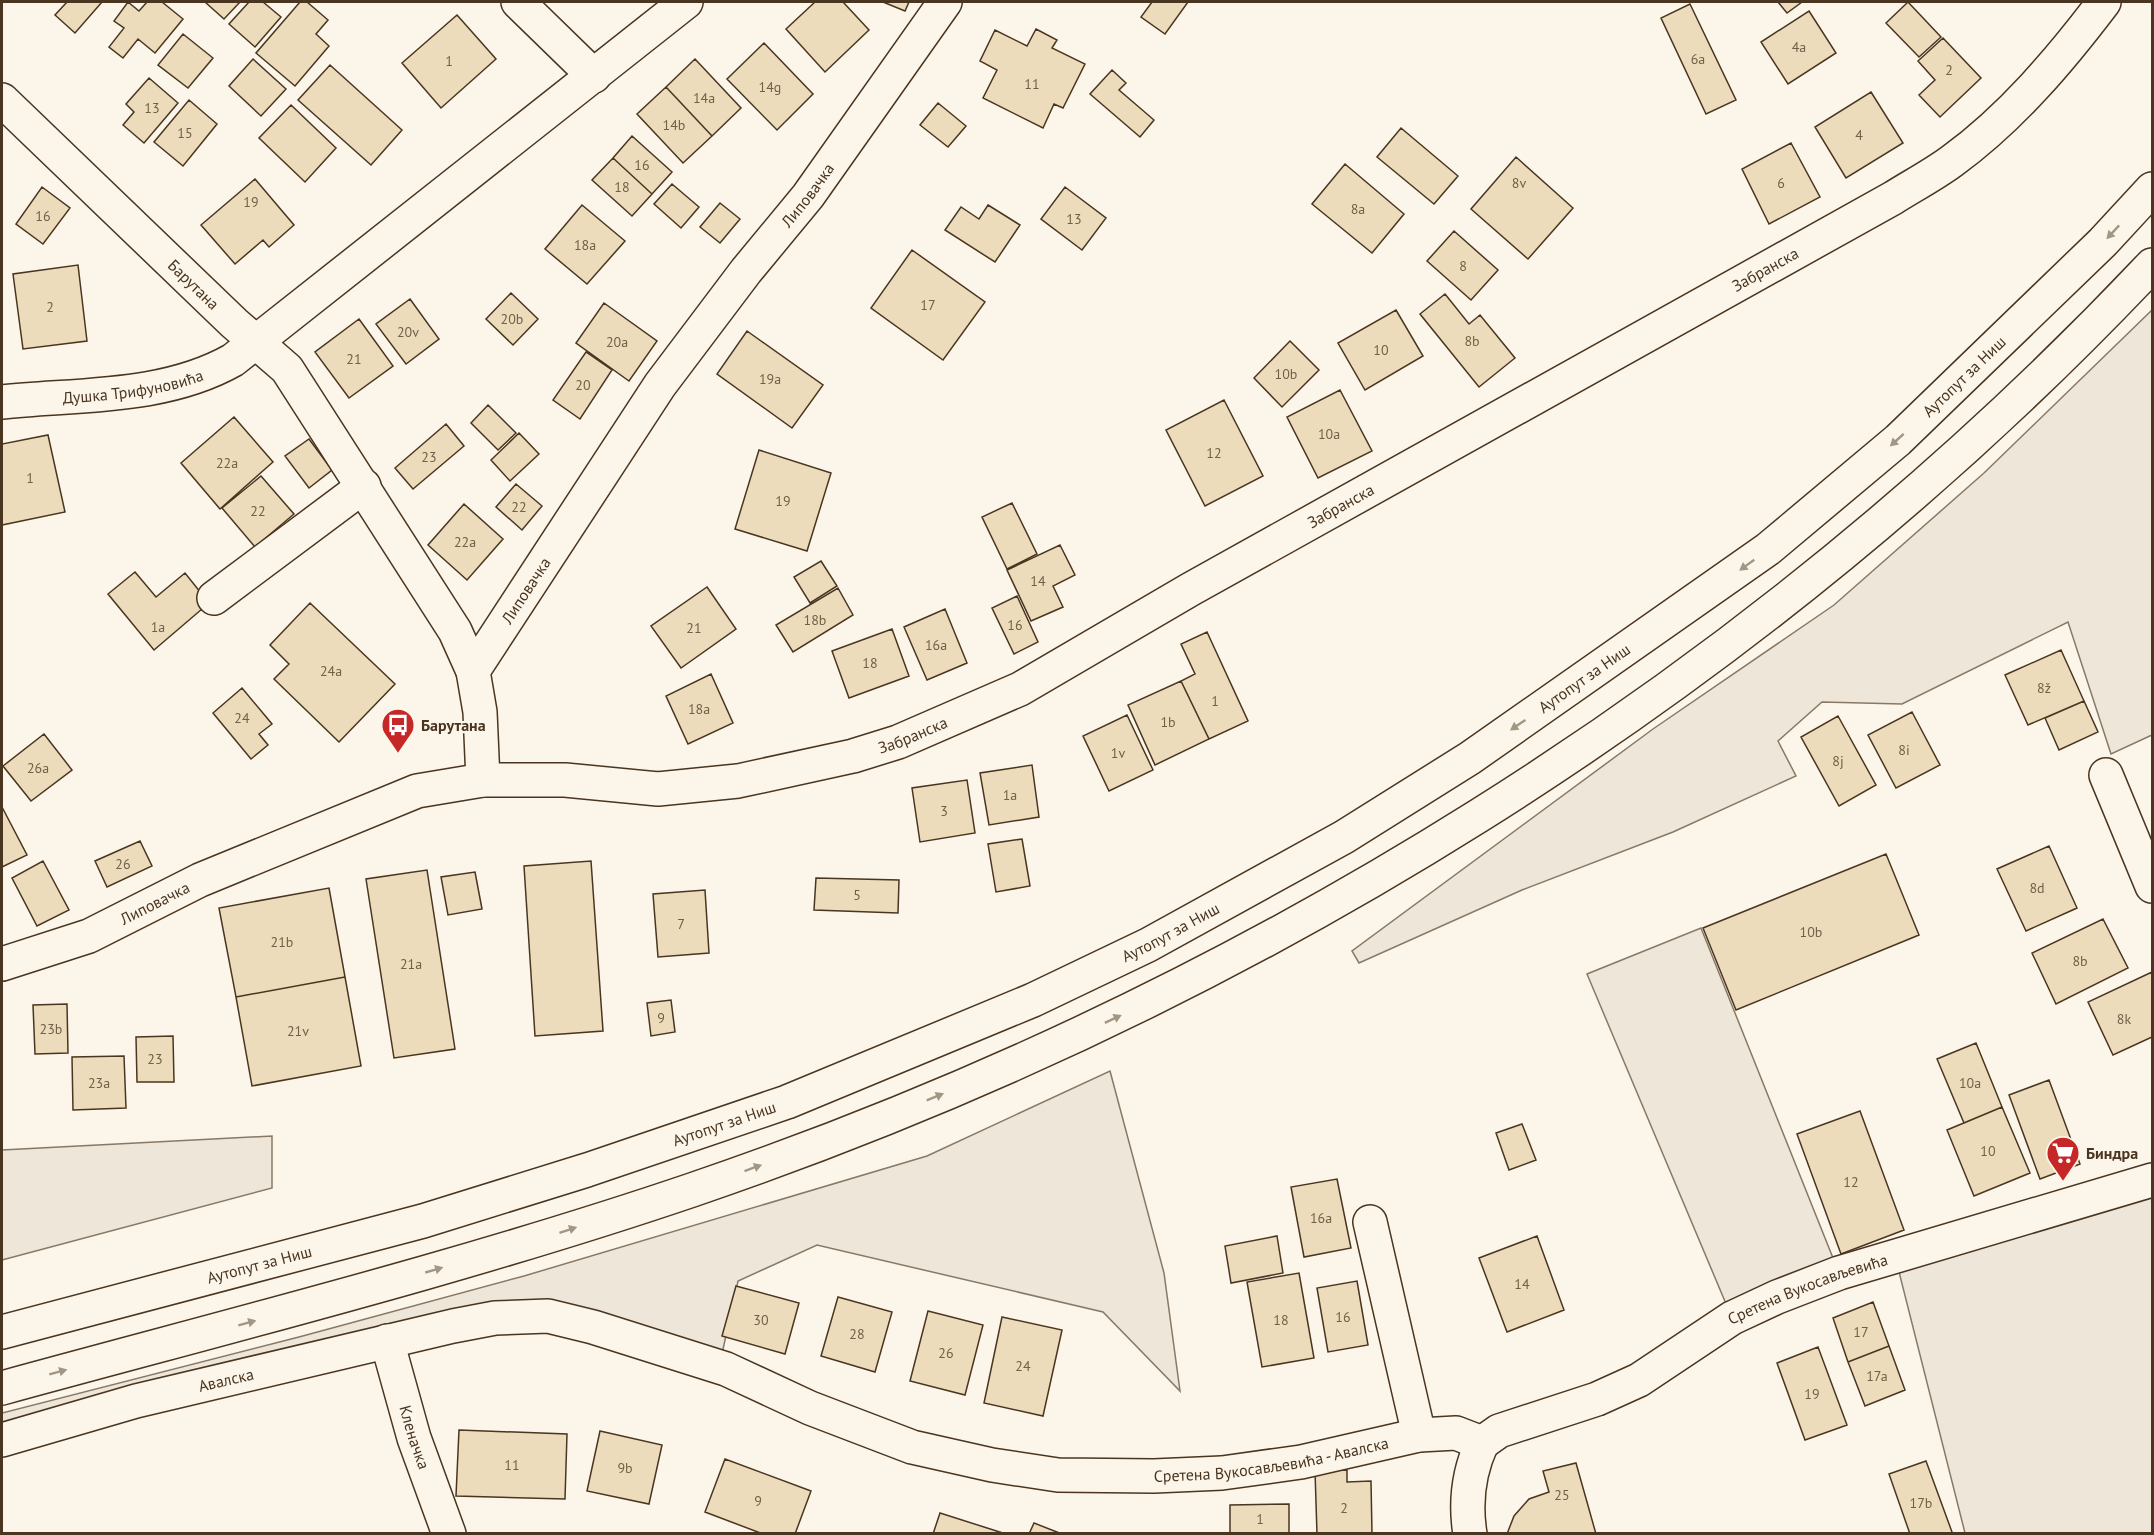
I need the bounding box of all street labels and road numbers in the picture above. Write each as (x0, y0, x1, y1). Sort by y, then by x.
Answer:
street label: Липовачка (776, 159, 838, 232)
street label: Забранска (1728, 243, 1802, 296)
street label: Барутана (164, 255, 224, 314)
street label: Аутопут за Ниш (1918, 332, 2010, 421)
street label: Душка Трифуновића (62, 365, 206, 407)
street label: Забранска (1304, 479, 1377, 532)
street label: Липовачка (496, 553, 555, 628)
street label: Аутопут за Ниш (1534, 639, 1634, 717)
street label: Забранска (876, 712, 950, 758)
street label: Липовачка (116, 877, 193, 929)
street label: Аутопут за Ниш (1118, 898, 1223, 966)
street label: Аутопут за Ниш (670, 1097, 778, 1150)
street label: Аутопут за Ниш (205, 1241, 314, 1288)
street label: Сретена Вукосављевића (1724, 1249, 1890, 1329)
street label: Авалска (196, 1364, 256, 1396)
street label: Кленачка (395, 1403, 434, 1472)
street label: Сретена Вукосављевића - Авалска (1153, 1432, 1391, 1486)

